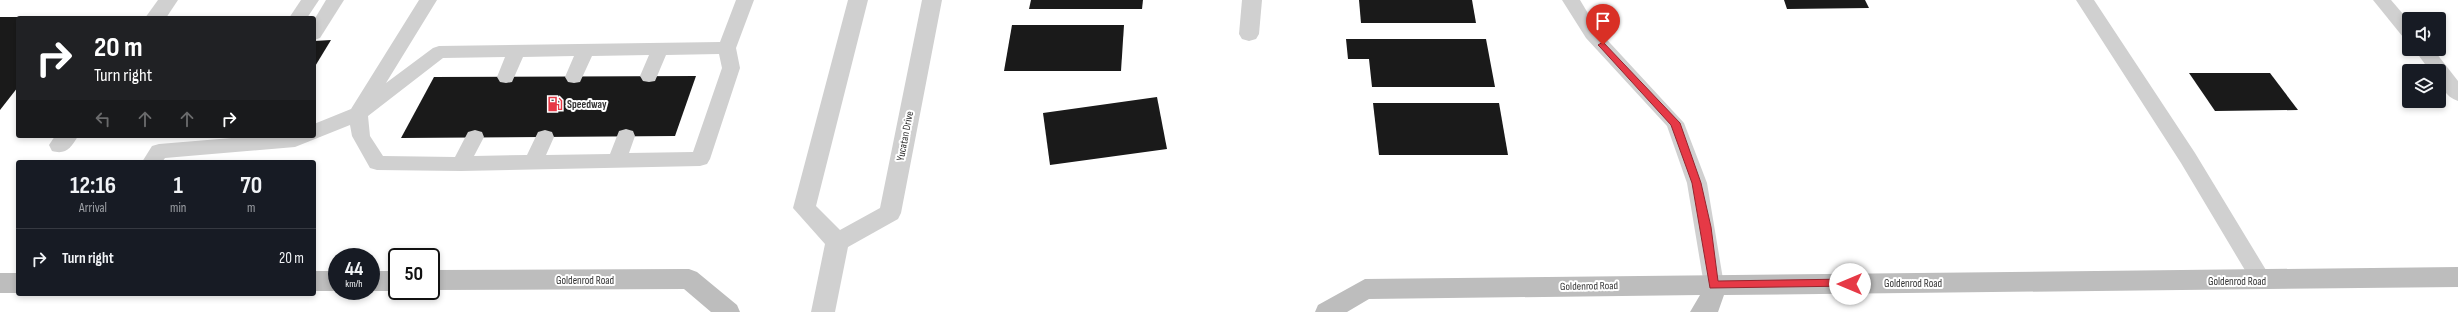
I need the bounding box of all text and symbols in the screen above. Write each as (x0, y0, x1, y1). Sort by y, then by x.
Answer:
pin (1586, 4, 1620, 45)
icon: arrive (1592, 10, 1614, 32)
map controls (2402, 12, 2446, 108)
button: sound (2402, 12, 2446, 56)
text: 20 m (94, 31, 143, 64)
icon: right (28, 32, 80, 84)
button: layers (2402, 64, 2446, 108)
text: Turn right (94, 65, 152, 86)
fuel station icon: Speedway (546, 95, 564, 113)
place label: Speedway (567, 98, 607, 111)
icon: left (92, 108, 114, 130)
icon: ahead (134, 108, 156, 130)
icon: ahead (176, 108, 198, 130)
icon: right (218, 108, 240, 130)
street label: Yucatan Drive (894, 110, 916, 162)
text: 12:16 (70, 171, 116, 200)
text: 1 (174, 171, 183, 200)
text: 70 (240, 171, 262, 200)
text: Arrival (79, 200, 107, 216)
text: min (170, 200, 186, 216)
text: m (247, 200, 255, 216)
icon: right (28, 248, 50, 270)
speed limit sign: 50 (388, 248, 440, 300)
text: Turn right (62, 249, 114, 268)
text: 20 m (279, 249, 304, 268)
text: 44 (345, 257, 363, 281)
position arrow (1829, 263, 1871, 305)
street label: Goldenrod Road (556, 274, 614, 287)
street label: Goldenrod Road (2208, 275, 2266, 288)
street label: Goldenrod Road (1884, 277, 1942, 290)
text: km/h (345, 278, 363, 290)
street label: Goldenrod Road (1560, 279, 1619, 293)

